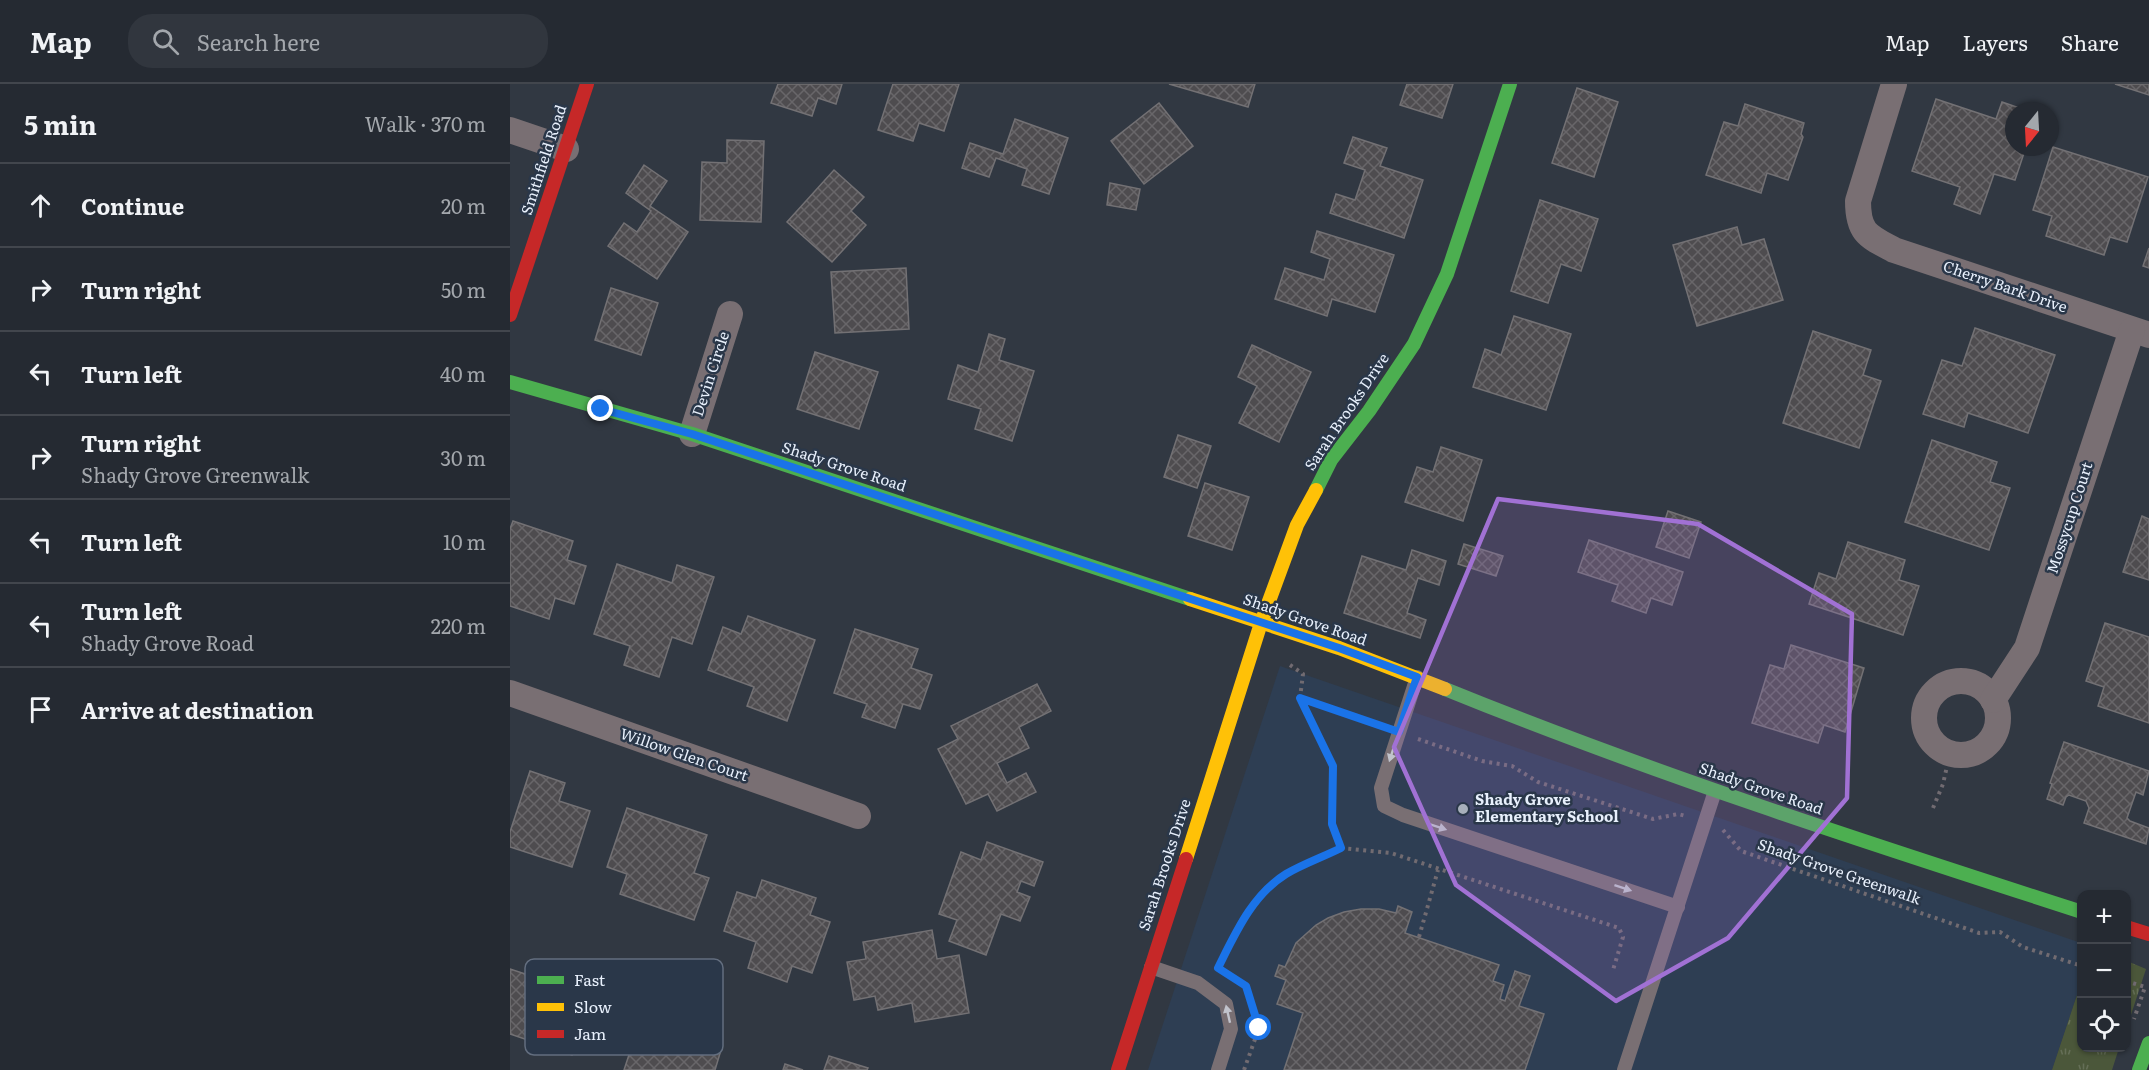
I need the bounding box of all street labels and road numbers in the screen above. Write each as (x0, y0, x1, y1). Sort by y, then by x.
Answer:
street label: Smithfield Road (514, 101, 571, 218)
street label: Cherry Bark Drive (1940, 254, 2071, 318)
street label: Devin Circle (685, 328, 734, 419)
street label: Sarah Brooks Drive (1298, 348, 1394, 475)
street label: Shady Grove Road (779, 435, 910, 497)
street label: Mossycup Court (2040, 459, 2097, 576)
street label: Shady Grove Road (1240, 587, 1371, 651)
street label: Willow Glen Court (617, 721, 752, 786)
street label: Shady Grove Road (1696, 756, 1827, 820)
street label: Sarah Brooks Drive (1131, 795, 1196, 933)
street label: Shady Grove Greenwalk (1755, 832, 1925, 910)

